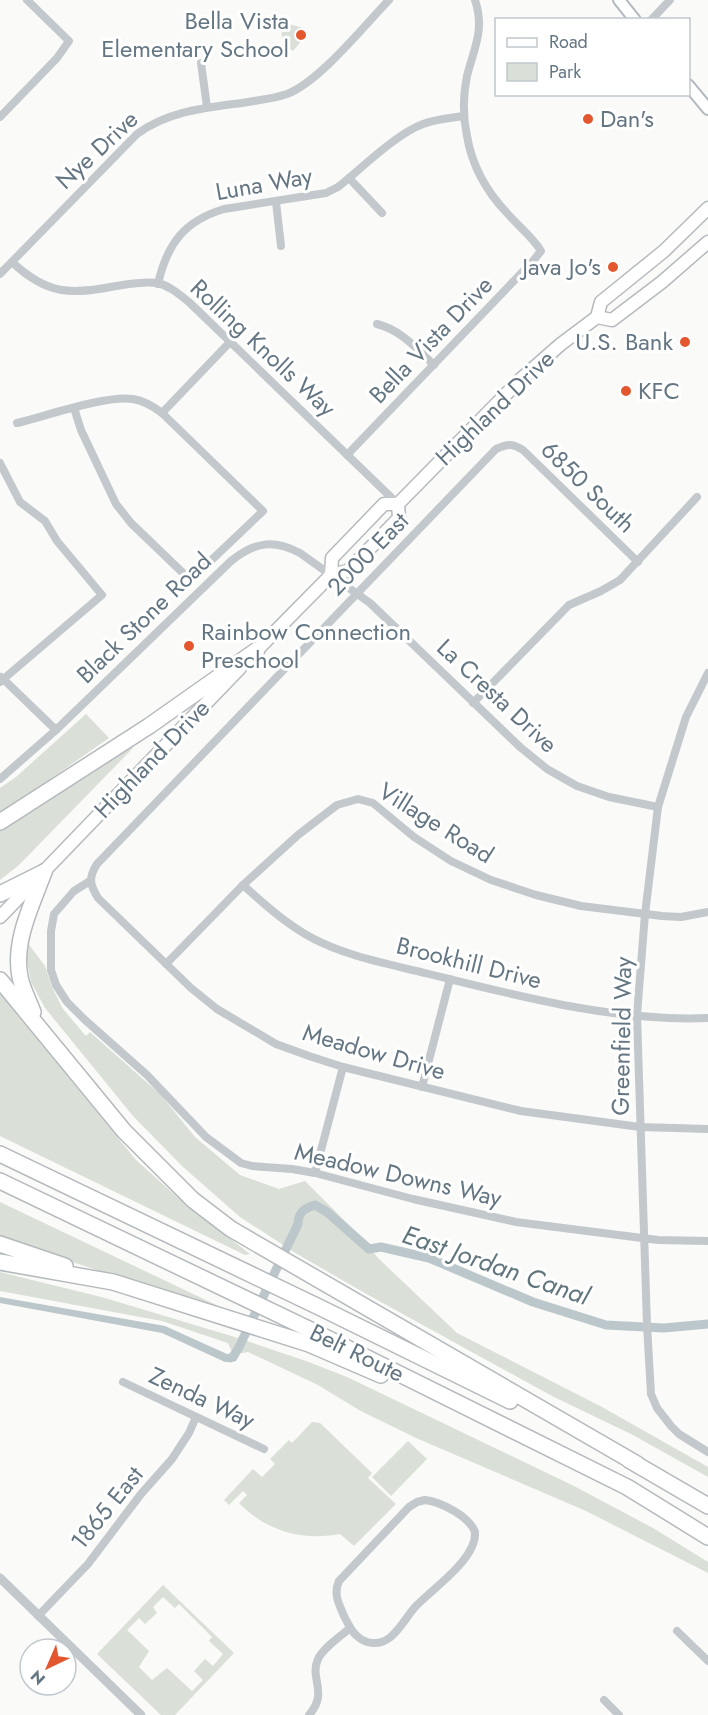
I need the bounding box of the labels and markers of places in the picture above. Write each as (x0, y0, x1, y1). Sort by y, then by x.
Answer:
place label: Bella Vista Elementary School (101, 3, 289, 66)
marker: Bella Vista Elementary School (294, 28, 308, 42)
place label: Dan's (600, 101, 654, 136)
marker: Dan's (581, 112, 595, 126)
place label: Java Jo's (519, 249, 601, 284)
marker: Java Jo's (606, 260, 620, 274)
place label: U.S. Bank (575, 324, 673, 359)
marker: U.S. Bank (678, 335, 692, 349)
place label: KFC (638, 373, 680, 408)
marker: KFC (619, 384, 633, 398)
place label: Rainbow Connection Preschool (201, 614, 411, 677)
marker: Rainbow Connection Preschool (182, 639, 196, 653)

